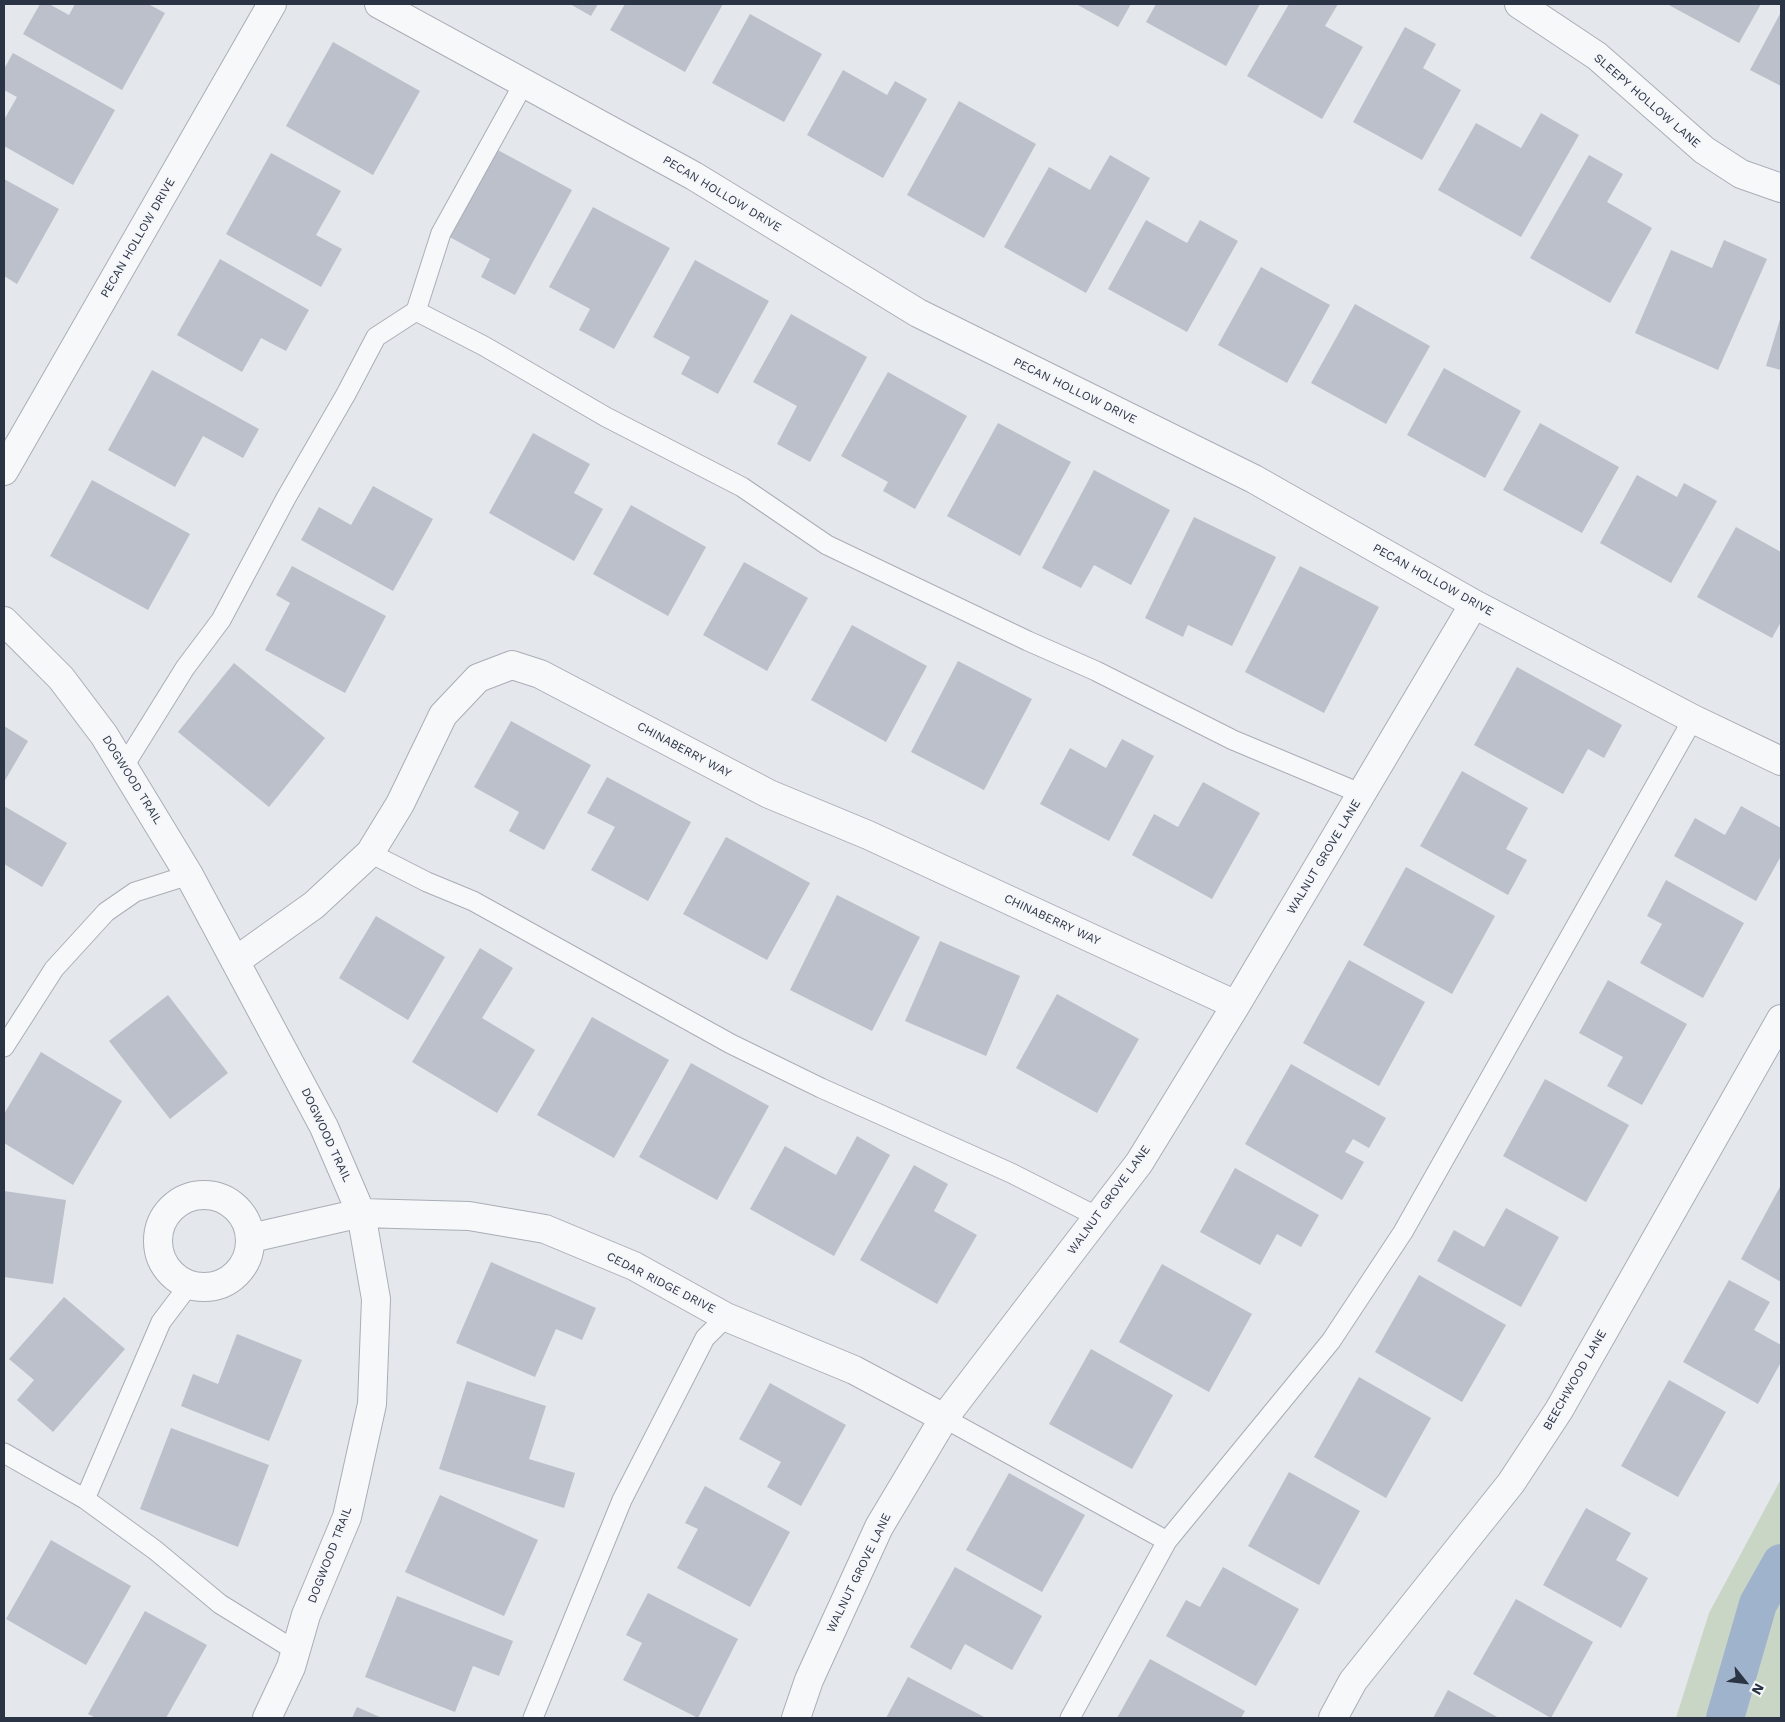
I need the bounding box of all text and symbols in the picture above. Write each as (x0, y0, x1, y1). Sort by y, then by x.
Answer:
street label: SLEEPY HOLLOW LANE (1591, 51, 1703, 151)
street label: PECAN HOLLOW DRIVE (660, 153, 784, 235)
street label: PECAN HOLLOW DRIVE (98, 176, 178, 300)
street label: PECAN HOLLOW DRIVE (1011, 355, 1139, 427)
street label: PECAN HOLLOW DRIVE (1370, 541, 1496, 619)
street label: CHINABERRY WAY (634, 719, 734, 781)
street label: DOGWOOD TRAIL (99, 733, 165, 827)
street label: WALNUT GROVE LANE (1284, 797, 1364, 917)
street label: CHINABERRY WAY (1002, 891, 1102, 949)
street label: DOGWOOD TRAIL (298, 1086, 354, 1184)
street label: WALNUT GROVE LANE (1065, 1143, 1153, 1257)
street label: CEDAR RIDGE DRIVE (604, 1249, 718, 1317)
street label: BEECHWOOD LANE (1540, 1327, 1610, 1433)
street label: DOGWOOD TRAIL (305, 1505, 355, 1605)
street label: WALNUT GROVE LANE (824, 1511, 894, 1635)
north arrow (1720, 1657, 1770, 1707)
text: N (1749, 1681, 1768, 1698)

